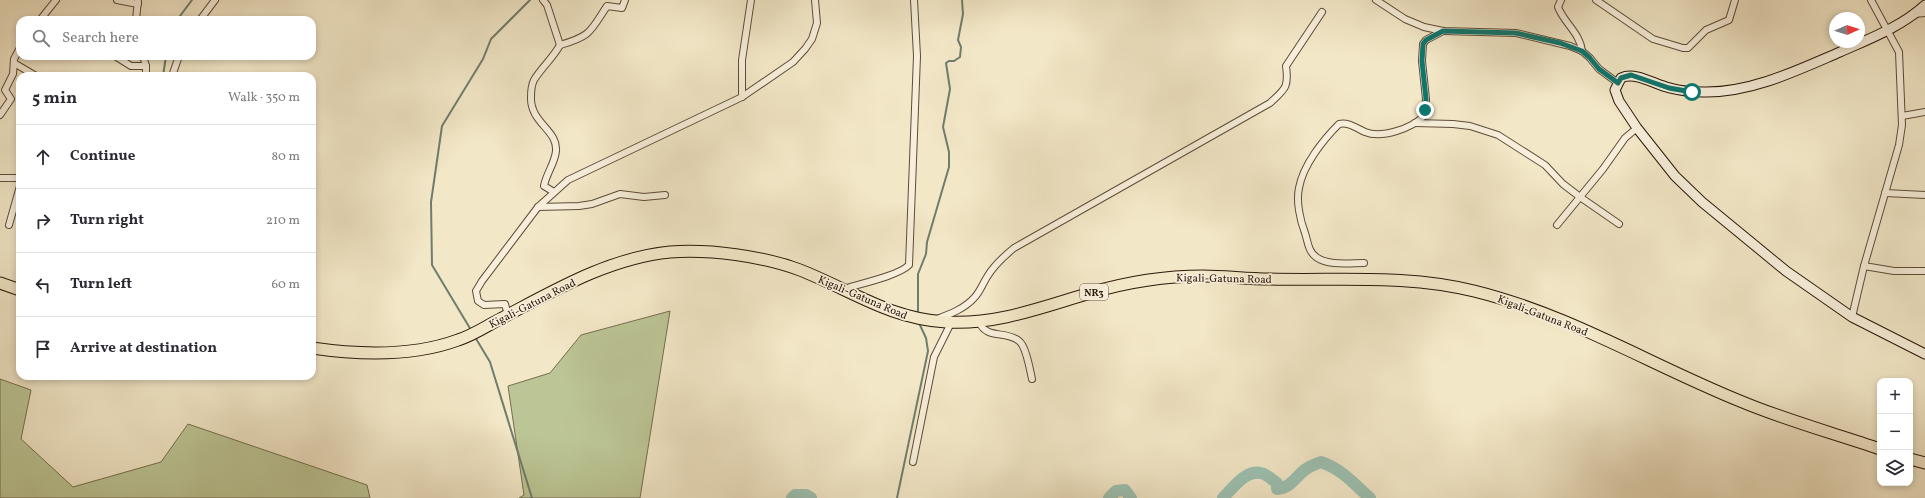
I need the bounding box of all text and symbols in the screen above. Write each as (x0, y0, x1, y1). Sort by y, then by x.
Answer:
north arrow (1829, 12, 1865, 48)
search box (16, 16, 316, 60)
icon: search (30, 27, 52, 49)
text: Search here (62, 28, 139, 49)
route start (1683, 83, 1701, 101)
text: 5 min (32, 87, 77, 110)
text: Walk · 350 m (228, 89, 300, 107)
route end (1416, 101, 1434, 119)
icon: ahead (32, 146, 54, 168)
text: Continue (70, 146, 135, 167)
text: 80 m (271, 148, 300, 166)
icon: right (32, 210, 54, 232)
text: Turn right (70, 210, 144, 231)
text: 210 m (266, 212, 300, 230)
street label: Kigali-Gatuna Road (1176, 271, 1272, 288)
street label: Kigali-Gatuna Road (815, 273, 909, 324)
icon: left (32, 274, 54, 296)
text: Turn left (70, 274, 132, 295)
text: 60 m (272, 276, 300, 294)
street label: Kigali-Gatuna Road (487, 276, 579, 333)
road number: NR3 (1080, 284, 1108, 300)
street label: Kigali-Gatuna Road (1495, 292, 1590, 341)
icon: arrive (32, 338, 54, 360)
text: Arrive at destination (70, 338, 217, 359)
map controls (1877, 378, 1913, 486)
button: + (1877, 378, 1913, 414)
button: − (1877, 414, 1913, 450)
button: layers (1877, 450, 1913, 486)

